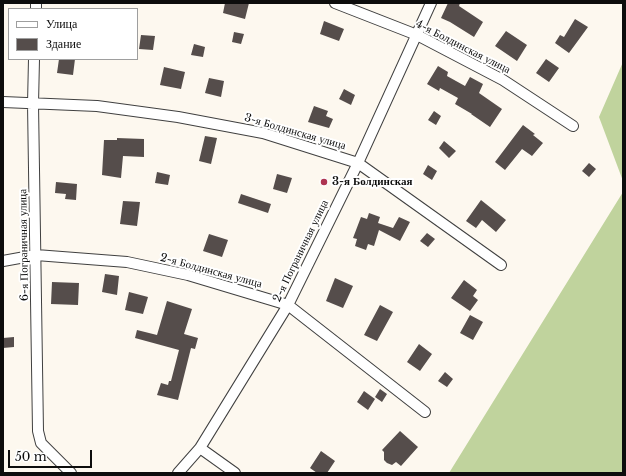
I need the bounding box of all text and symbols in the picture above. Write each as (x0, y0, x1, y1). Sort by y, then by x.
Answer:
legend (8, 8, 138, 60)
text: Улица (46, 16, 77, 31)
street label: 4-я Болдинская улица (413, 17, 513, 77)
text: Здание (46, 36, 81, 51)
street label: 3-я Болдинская улица (243, 111, 347, 153)
place label: 3-я Болдинская (332, 175, 412, 189)
marker: 3-я Болдинская (319, 177, 329, 187)
street label: 6-я Пограничная улица (16, 189, 32, 301)
street label: 2-я Пограничная улица (271, 198, 331, 304)
street label: 2-я Болдинская улица (159, 251, 263, 291)
scale bar (10, 442, 94, 468)
text: 50 m (15, 449, 47, 464)

